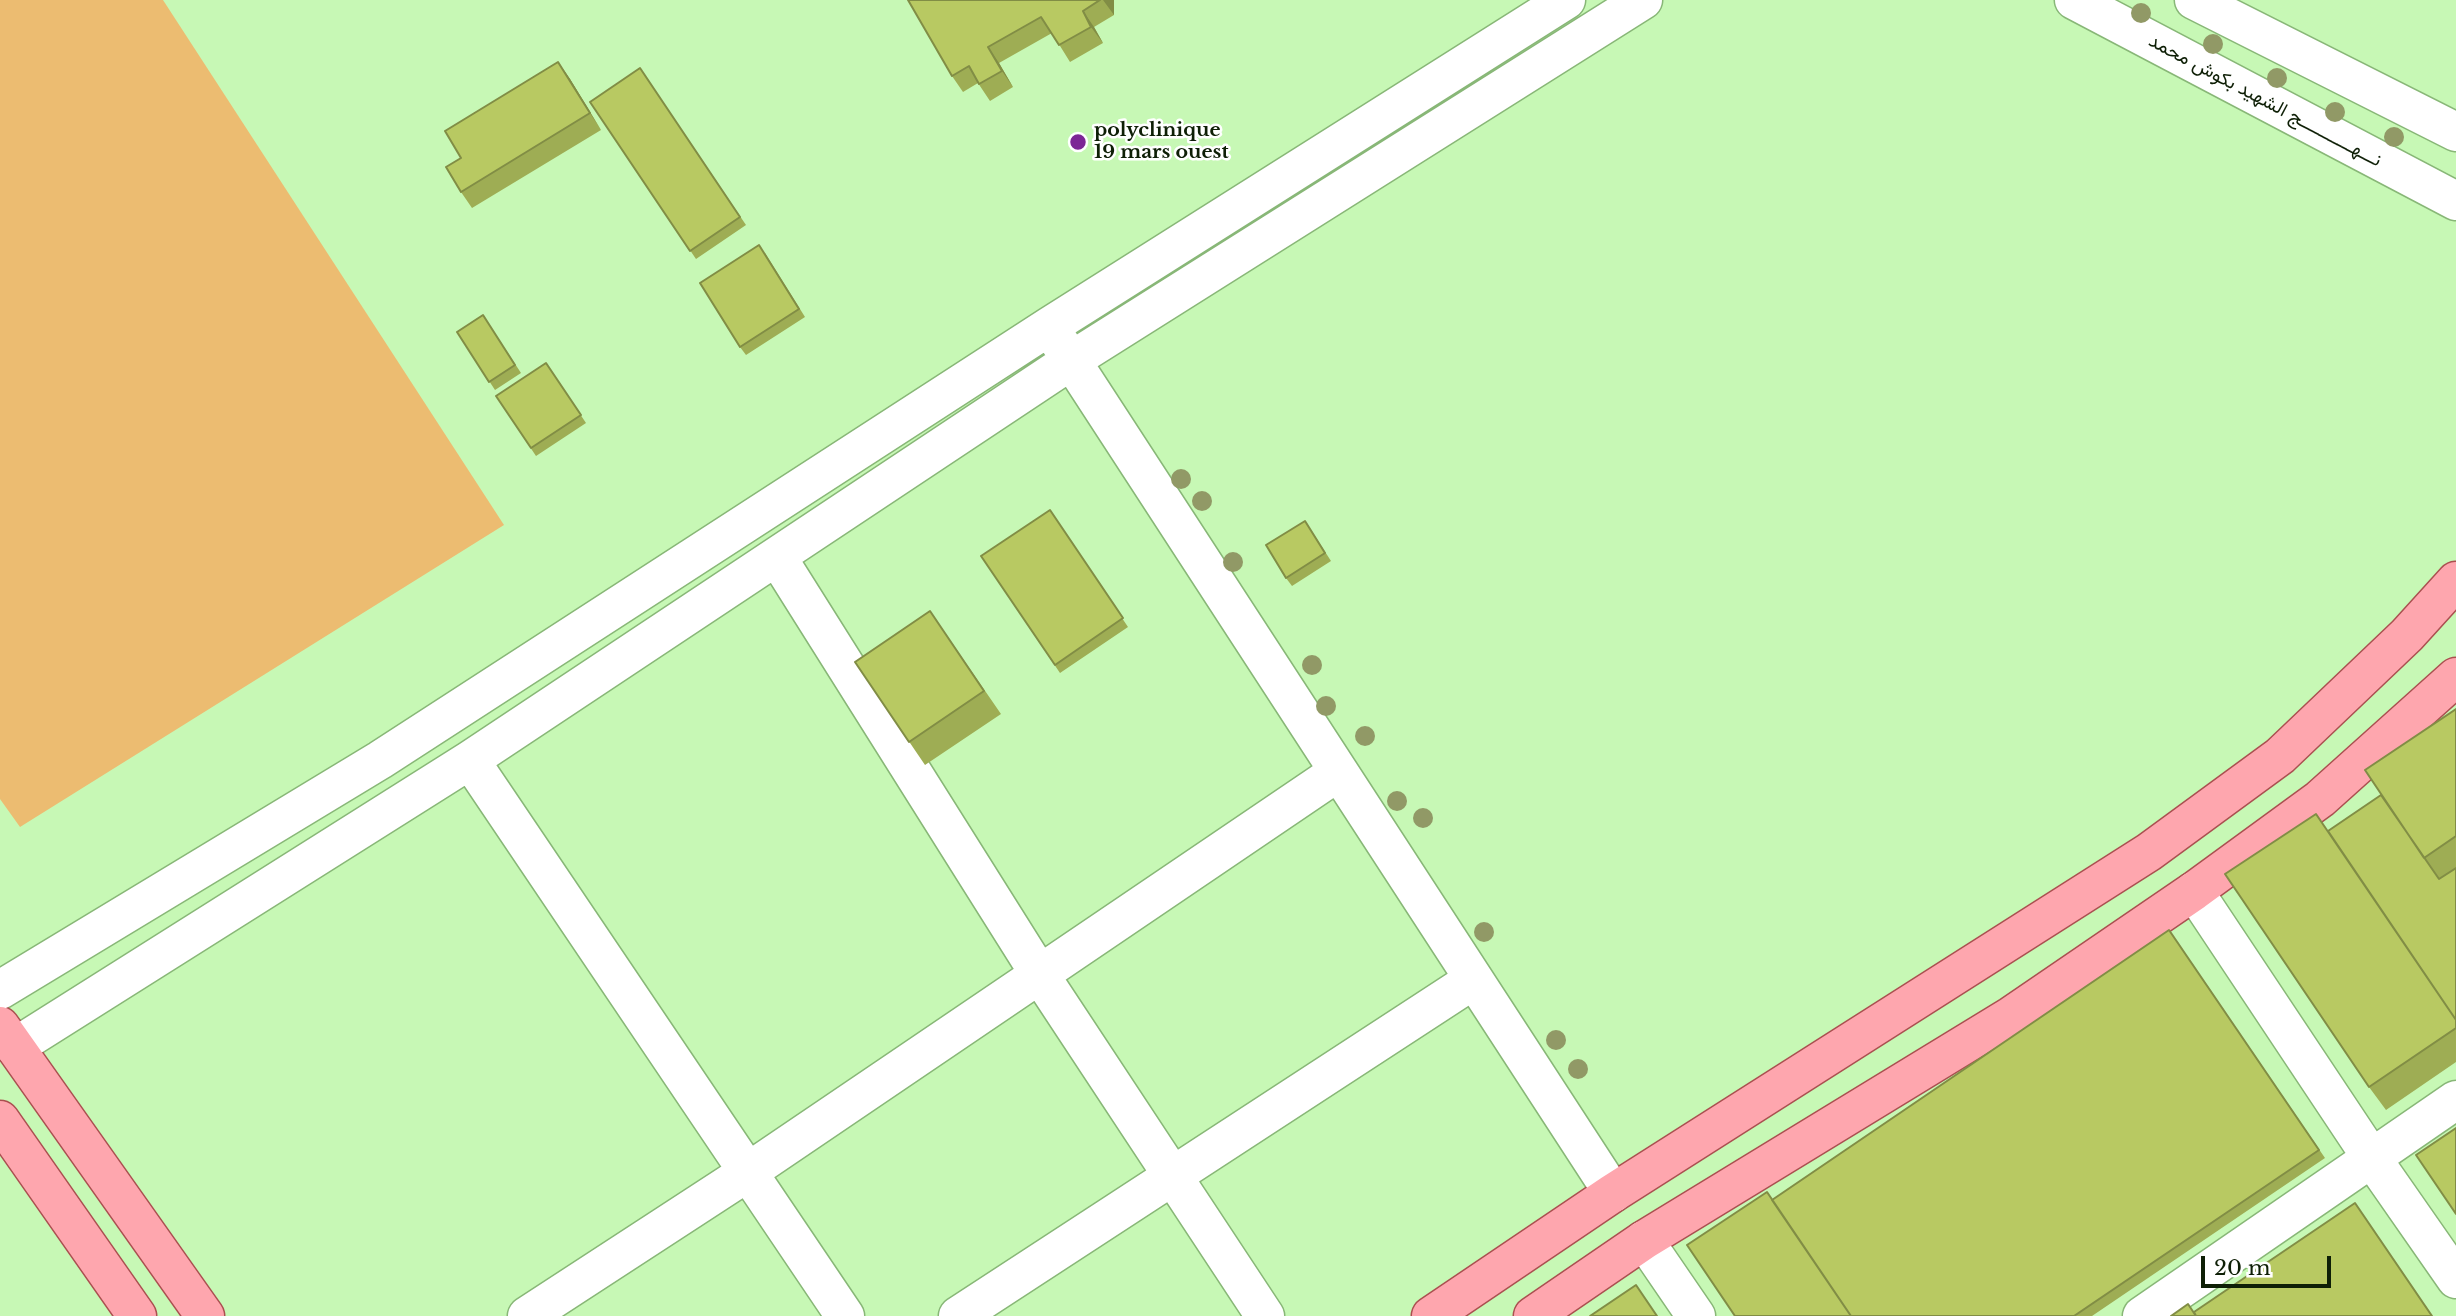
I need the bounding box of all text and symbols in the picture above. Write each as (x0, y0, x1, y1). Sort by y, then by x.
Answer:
street label: نـــهـــــــــــج الشهيد بكوش محمد (2145, 30, 2385, 172)
place label: polyclinique 19 mars ouest (1094, 120, 1229, 164)
marker: polyclinique 19 mars ouest (1068, 132, 1088, 152)
scale bar (2204, 1242, 2334, 1286)
text: 20 m (2214, 1255, 2271, 1281)

